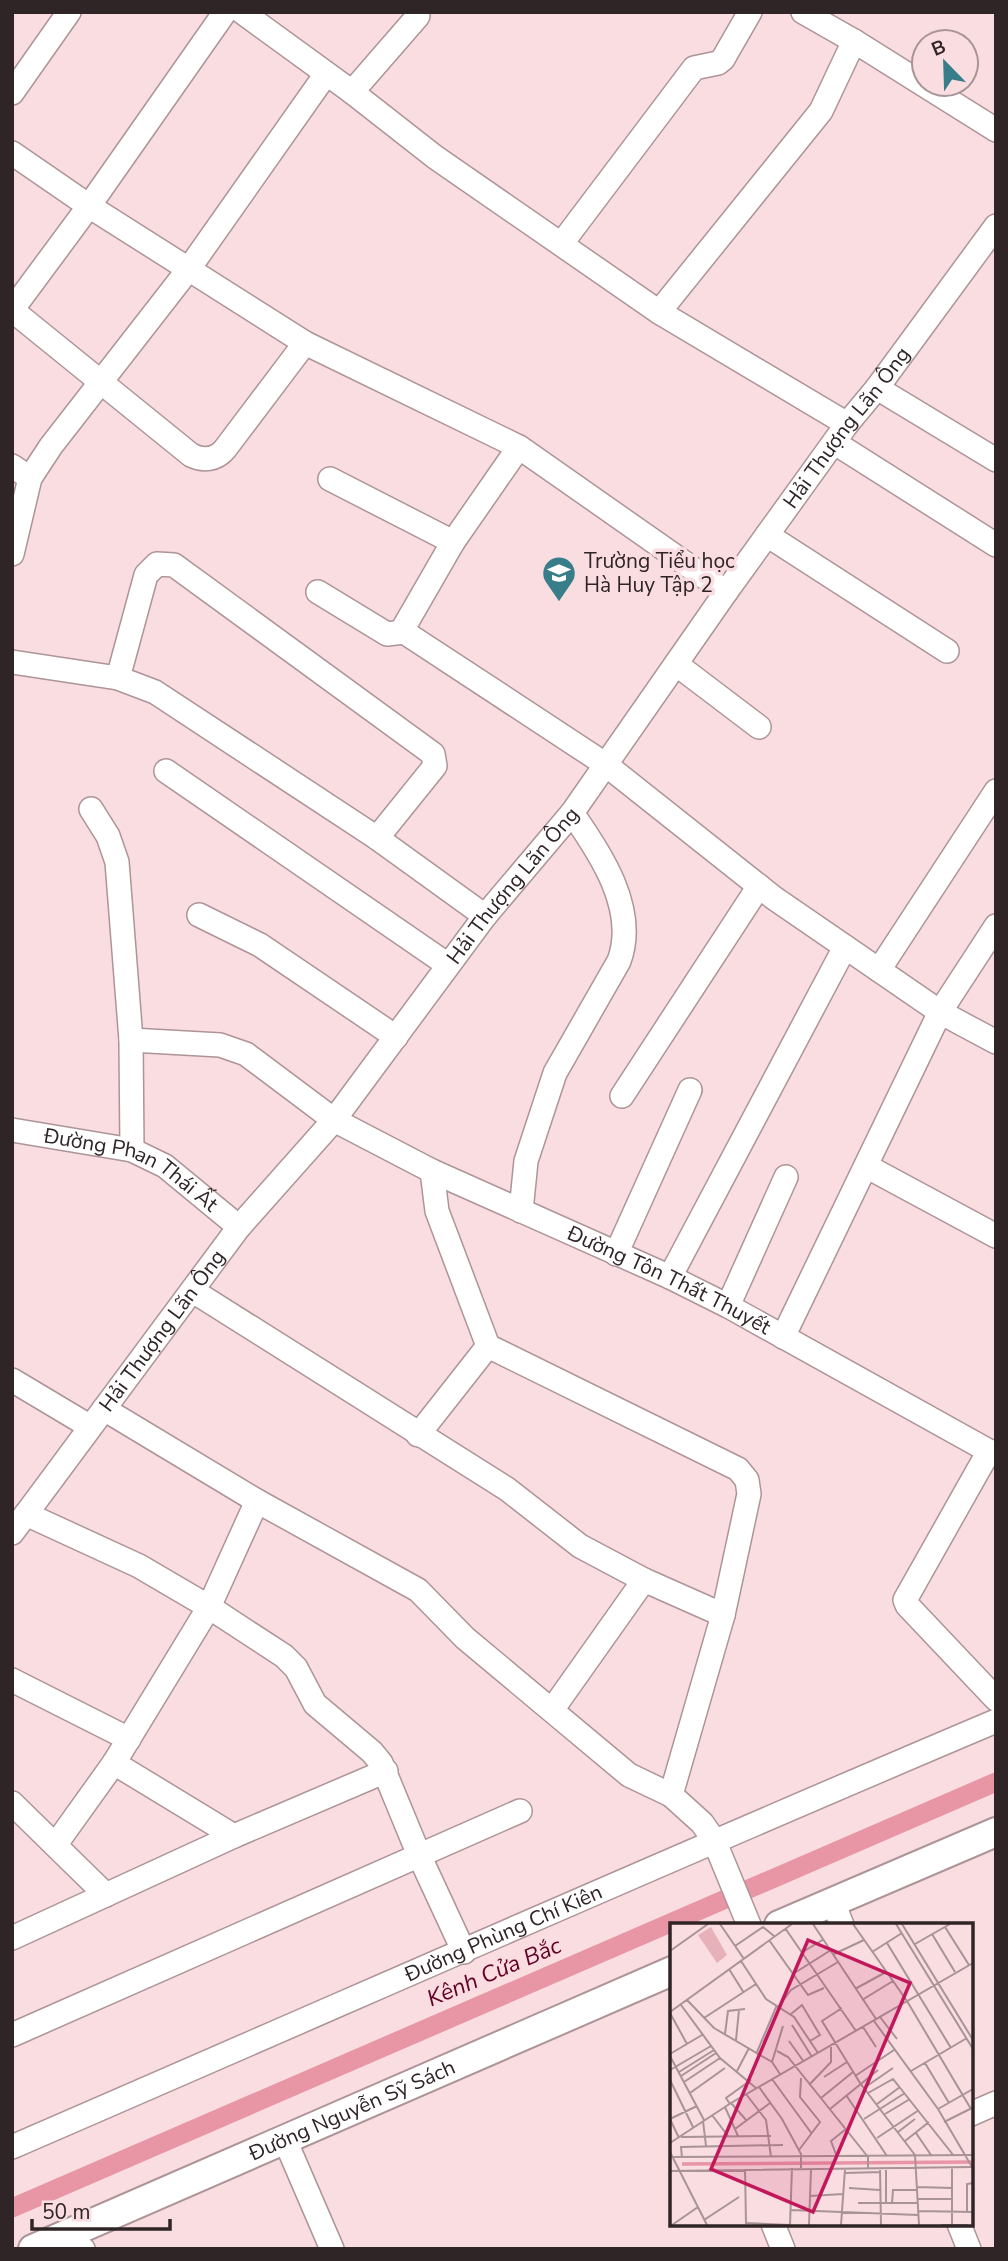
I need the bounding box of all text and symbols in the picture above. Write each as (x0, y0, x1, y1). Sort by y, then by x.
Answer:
north arrow (910, 28, 980, 98)
text: B (928, 34, 950, 63)
street label: Hải Thượng Lãn Ông (777, 341, 917, 514)
place label: Trường Tiểu học Hà Huy Tập 2 (584, 547, 735, 599)
school or university icon: Trường Tiểu học Hà Huy Tập 2 (540, 554, 578, 603)
street label: Hải Thượng Lãn Ông (440, 801, 585, 970)
street label: Đường Phan Thái Ất (41, 1121, 225, 1219)
street label: Đường Tôn Thất Thuyết (562, 1219, 776, 1341)
street label: Hải Thượng Lãn Ông (93, 1244, 232, 1417)
street label: Đường Phùng Chí Kiên (399, 1878, 607, 1989)
inset map (670, 1923, 973, 2226)
water label: Kênh Cửa Bắc (422, 1930, 566, 2014)
street label: Đường Nguyễn Sỹ Sách (244, 2053, 460, 2168)
scale bar (32, 2188, 170, 2232)
text: 50 m (42, 2198, 91, 2226)

